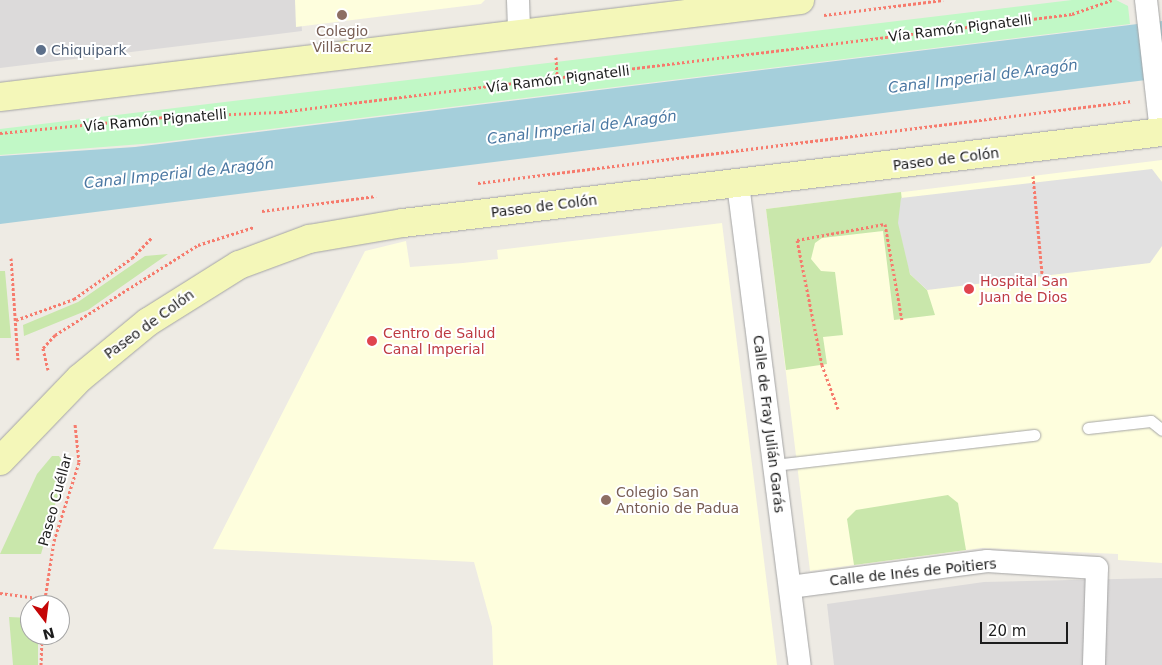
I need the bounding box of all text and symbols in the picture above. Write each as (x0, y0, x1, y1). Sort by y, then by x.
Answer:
marker: Colegio Villacruz (336, 9, 348, 21)
street label: Vía Ramón Pignatelli (887, 11, 1033, 45)
place label: Colegio Villacruz (312, 23, 372, 56)
place label: Chiquipark (51, 42, 127, 58)
marker: Chiquipark (35, 44, 47, 56)
water label: Canal Imperial de Aragón (887, 56, 1079, 98)
street label: Vía Ramón Pignatelli (485, 62, 631, 96)
street label: Vía Ramón Pignatelli (82, 105, 228, 135)
water label: Canal Imperial de Aragón (486, 107, 678, 149)
street label: Paseo de Colón (892, 144, 1000, 174)
water label: Canal Imperial de Aragón (83, 155, 275, 193)
street label: Paseo de Colón (490, 191, 598, 221)
place label: Hospital San Juan de Dios (980, 273, 1068, 306)
marker: Hospital San Juan de Dios (962, 282, 976, 296)
street label: Paseo de Colón (101, 286, 197, 362)
place label: Centro de Salud Canal Imperial (383, 325, 495, 358)
marker: Centro de Salud Canal Imperial (365, 334, 379, 348)
street label: Calle de Fray Julián Garás (750, 334, 788, 514)
street label: Paseo Cuéllar (35, 452, 75, 548)
place label: Colegio San Antonio de Padua (616, 484, 739, 516)
marker: Colegio San Antonio de Padua (600, 494, 612, 506)
street label: Calle de Inés de Poitiers (829, 555, 997, 589)
north arrow (20, 595, 70, 645)
scale bar (982, 612, 1070, 644)
text: 20 m (988, 622, 1026, 640)
text: N (41, 624, 56, 643)

